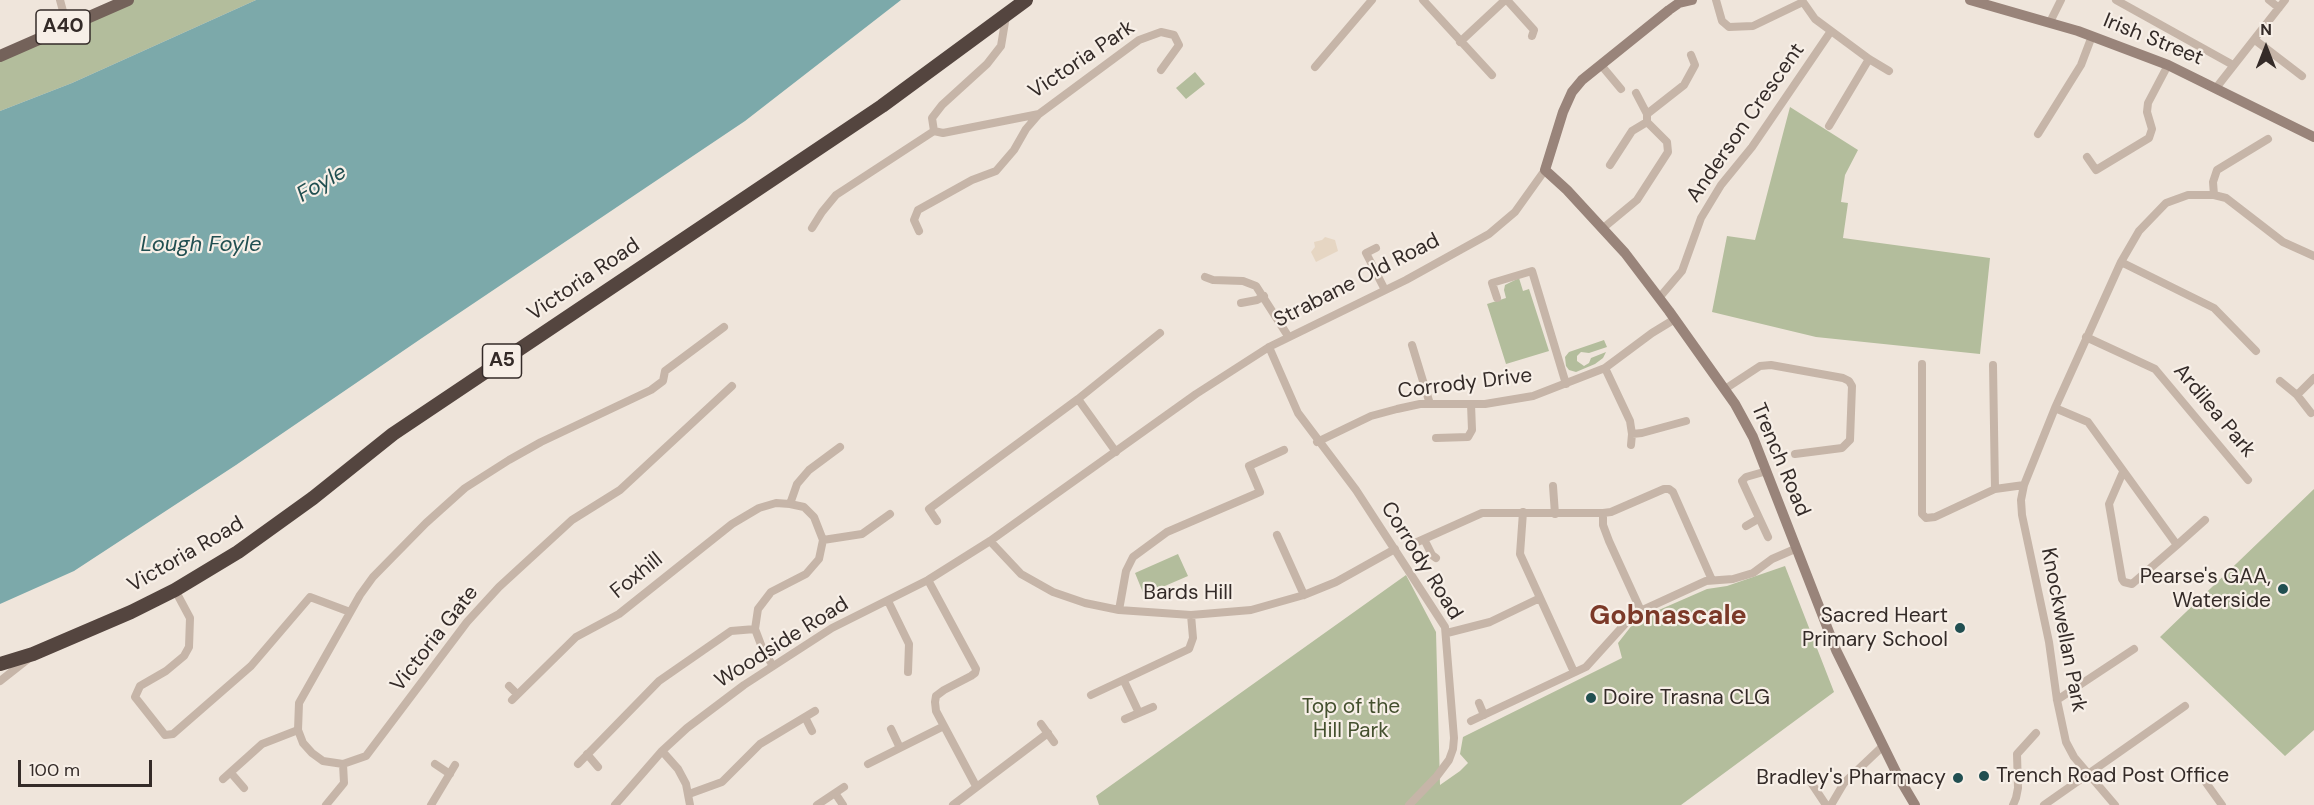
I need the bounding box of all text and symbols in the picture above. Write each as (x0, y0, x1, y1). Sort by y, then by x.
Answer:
street label: Irish Street (2099, 9, 2207, 71)
road number: A40 (36, 10, 90, 44)
street label: Victoria Park (1024, 15, 1140, 105)
north arrow (2236, 18, 2296, 78)
text: N (2260, 19, 2272, 40)
street label: Anderson Crescent (1682, 39, 1810, 207)
water label: Foyle (292, 159, 352, 209)
street label: Strabane Old Road (1270, 228, 1444, 334)
water label: Lough Foyle (140, 232, 262, 258)
street label: Victoria Road (523, 233, 645, 327)
road number: A5 (482, 344, 522, 378)
street label: Ardilea Park (2168, 359, 2260, 463)
street label: Corrody Drive (1396, 363, 1534, 405)
street label: Trench Road (1745, 400, 1815, 520)
street label: Corrody Road (1375, 497, 1467, 625)
street label: Victoria Road (123, 512, 249, 598)
street label: Knockwellan Park (2035, 546, 2091, 714)
street label: Foxhill (606, 547, 668, 605)
place label: Pearse's GAA, Waterside (2140, 564, 2271, 614)
street label: Bards Hill (1143, 580, 1233, 606)
street label: Victoria Gate (386, 581, 484, 697)
marker: Pearse's GAA, Waterside (2276, 582, 2290, 596)
street label: Woodside Road (711, 592, 853, 694)
district label: Gobnascale (1589, 601, 1747, 633)
place label: Sacred Heart Primary School (1802, 603, 1948, 653)
marker: Sacred Heart Primary School (1953, 621, 1967, 635)
place label: Doire Trasna CLG (1603, 685, 1770, 711)
marker: Doire Trasna CLG (1584, 691, 1598, 705)
park label: Top of the Hill Park (1302, 694, 1400, 744)
scale bar (21, 748, 154, 786)
text: 100 m (29, 758, 80, 782)
place label: Trench Road Post Office (1996, 763, 2229, 789)
place label: Bradley's Pharmacy (1756, 765, 1946, 791)
marker: Trench Road Post Office (1977, 769, 1991, 783)
marker: Bradley's Pharmacy (1951, 771, 1965, 785)

